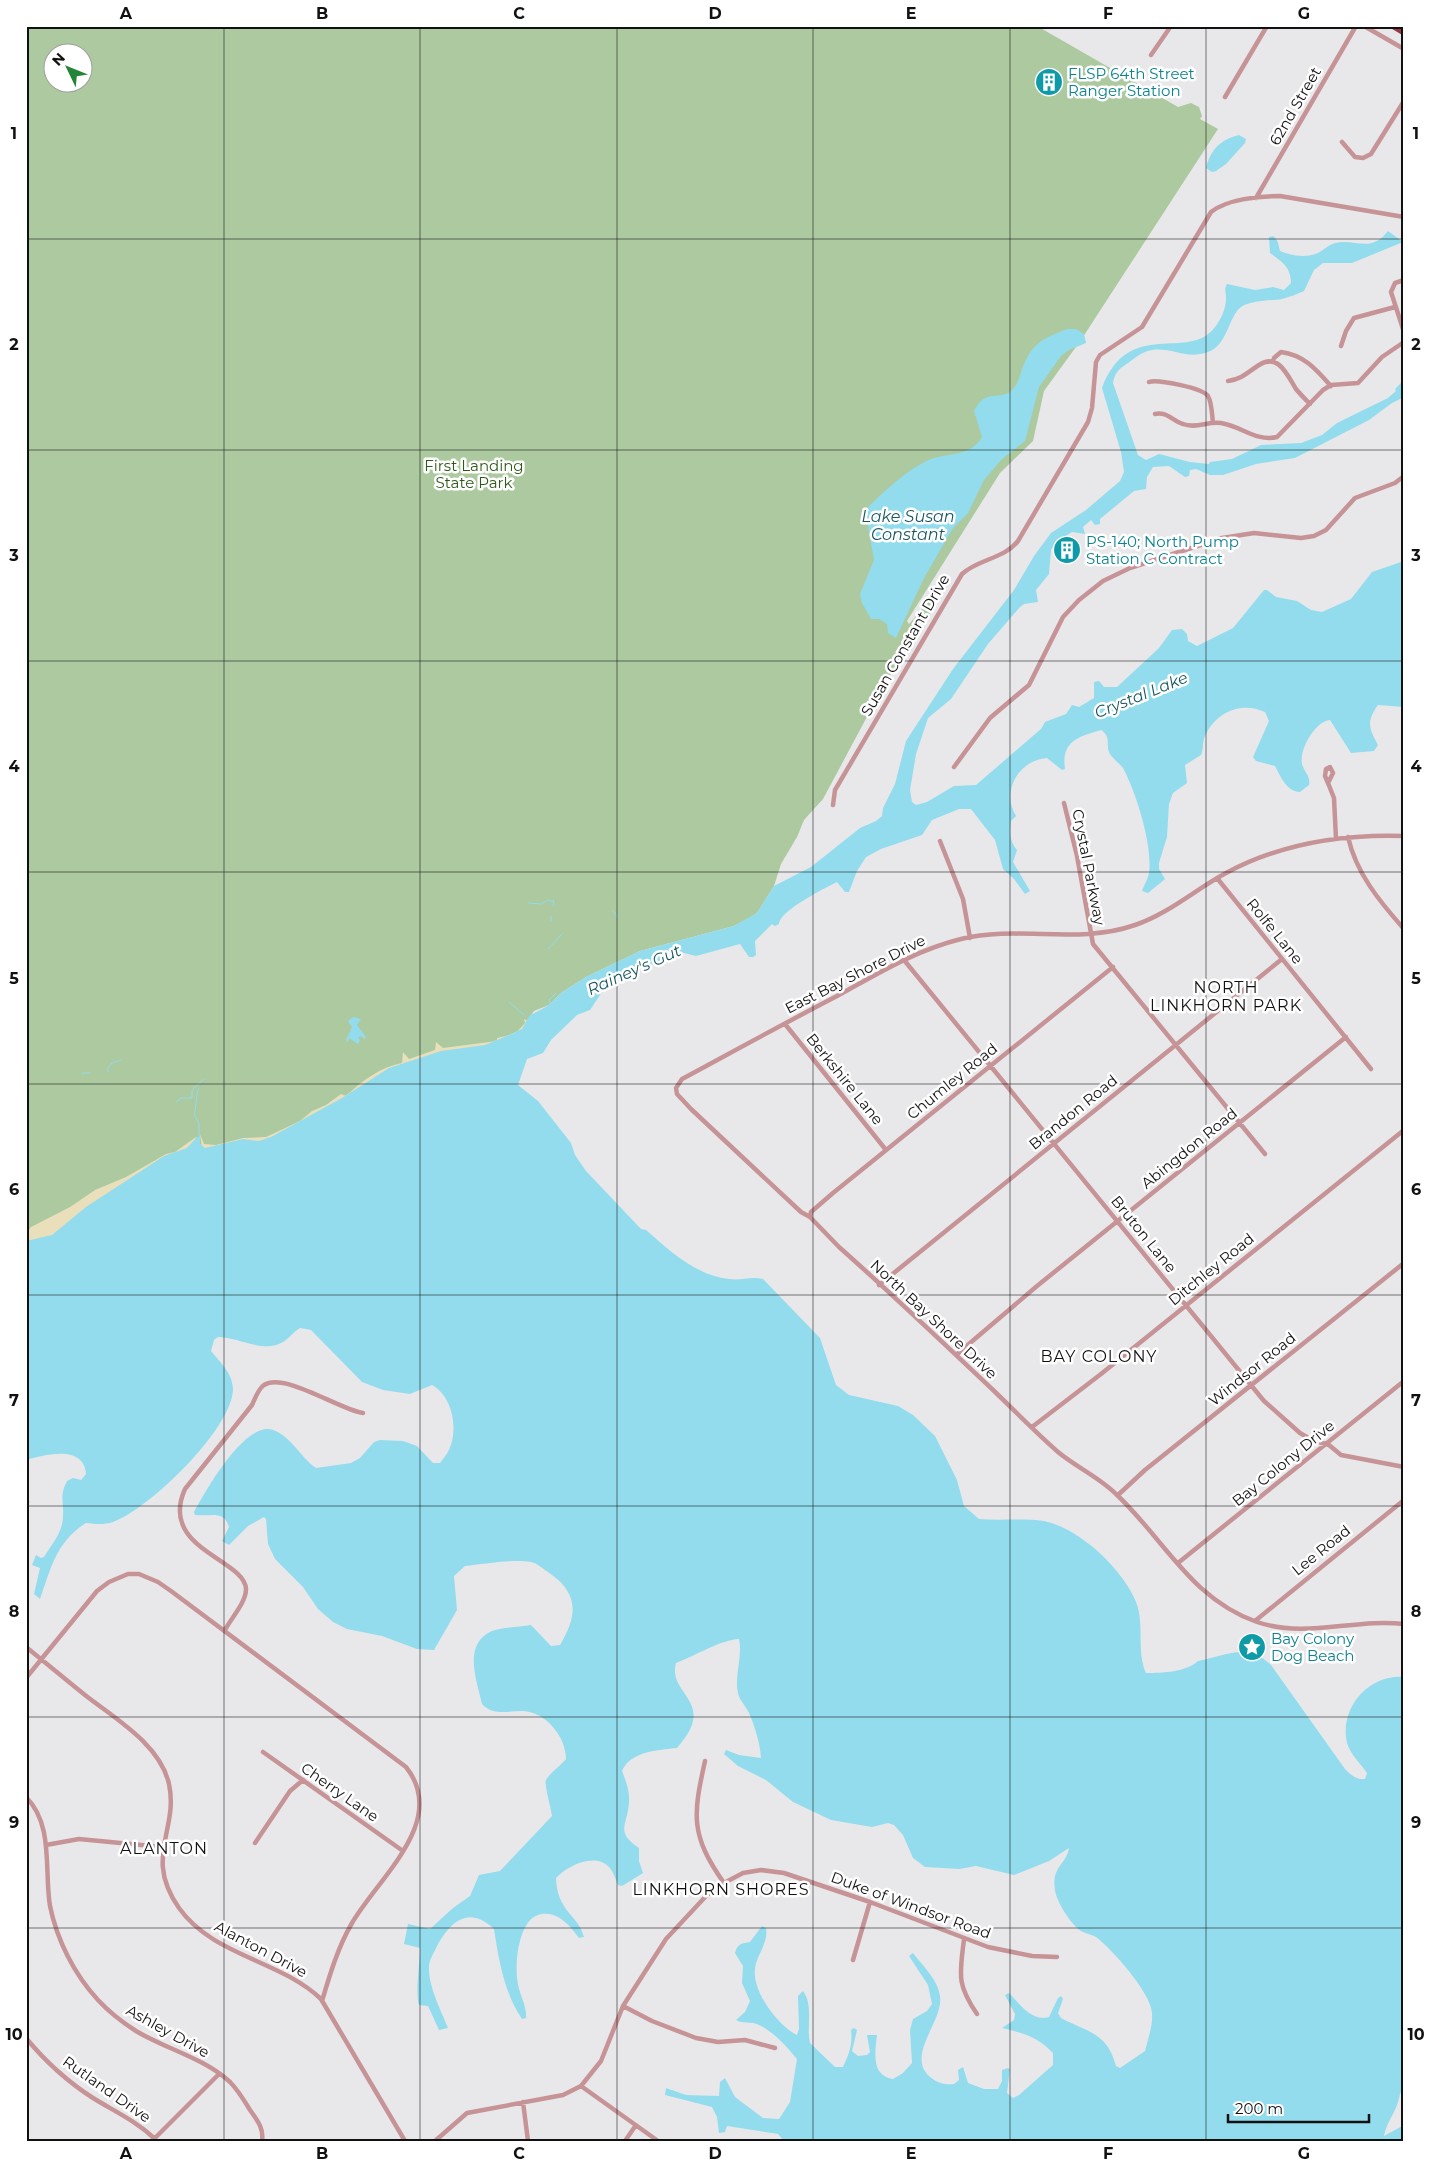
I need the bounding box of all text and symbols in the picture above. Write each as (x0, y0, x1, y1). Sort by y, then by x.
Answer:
text: A (119, 4, 133, 23)
text: B (316, 4, 328, 23)
text: C (513, 4, 525, 23)
text: D (708, 4, 722, 23)
text: E (906, 4, 916, 23)
text: F (1103, 4, 1113, 23)
text: G (1298, 4, 1310, 23)
north arrow (42, 42, 92, 92)
text: N (48, 49, 69, 69)
street label: 62nd Street (1265, 63, 1325, 149)
place label: FLSP 64th Street Ranger Station (1068, 64, 1195, 100)
building icon: FLSP 64th Street Ranger Station (1034, 67, 1064, 97)
text: 1 (11, 124, 17, 143)
text: 1 (1413, 124, 1419, 143)
text: 2 (9, 335, 19, 354)
text: 2 (1411, 335, 1421, 354)
park label: First Landing State Park (424, 456, 524, 492)
water label: Lake Susan Constant (861, 507, 955, 544)
place label: PS-140; North Pump Station C Contract (1086, 532, 1239, 568)
building icon: PS-140; North Pump Station C Contract (1052, 535, 1082, 565)
text: 3 (8, 546, 19, 565)
text: 3 (1410, 546, 1421, 565)
street label: Susan Constant Drive (857, 571, 953, 719)
water label: Crystal Lake (1092, 668, 1190, 722)
text: 4 (8, 757, 20, 776)
text: 4 (1410, 757, 1422, 776)
street label: Crystal Parkway (1068, 807, 1110, 928)
street label: Rolfe Lane (1243, 894, 1307, 968)
street label: East Bay Shore Drive (782, 930, 928, 1018)
water label: Rainey's Gut (584, 941, 684, 999)
text: 5 (9, 969, 19, 988)
text: 5 (1411, 969, 1421, 988)
district label: NORTH LINKHORN PARK (1150, 978, 1302, 1015)
street label: Berkshire Lane (802, 1029, 888, 1129)
street label: Chumley Road (903, 1039, 1001, 1123)
street label: Brandon Road (1025, 1070, 1121, 1154)
street label: Abingdon Road (1137, 1103, 1241, 1193)
text: 6 (9, 1180, 19, 1199)
text: 6 (1411, 1180, 1421, 1199)
street label: Bruton Lane (1107, 1192, 1181, 1276)
street label: Ditchley Road (1164, 1229, 1258, 1309)
street label: North Bay Shore Drive (867, 1255, 1001, 1383)
street label: Windsor Road (1205, 1328, 1299, 1410)
district label: BAY COLONY (1041, 1347, 1157, 1366)
text: 7 (9, 1391, 19, 1410)
text: 7 (1411, 1391, 1421, 1410)
street label: Bay Colony Drive (1228, 1416, 1338, 1510)
street label: Lee Road (1288, 1521, 1354, 1579)
text: 8 (9, 1602, 19, 1621)
text: 8 (1411, 1602, 1421, 1621)
place label: Bay Colony Dog Beach (1271, 1629, 1355, 1665)
place icon: Bay Colony Dog Beach (1237, 1632, 1267, 1662)
street label: Cherry Lane (297, 1758, 383, 1826)
text: 9 (9, 1813, 19, 1832)
text: 9 (1411, 1813, 1421, 1832)
district label: ALANTON (120, 1839, 208, 1858)
street label: Duke of Windsor Road (828, 1867, 994, 1943)
district label: LINKHORN SHORES (632, 1880, 810, 1899)
street label: Alanton Drive (211, 1917, 311, 1981)
street label: Ashley Drive (123, 2000, 213, 2062)
text: 10 (5, 2025, 23, 2044)
text: 10 (1407, 2025, 1425, 2044)
street label: Rutland Drive (59, 2052, 155, 2126)
scale bar (1228, 2092, 1369, 2124)
text: 200 m (1235, 2099, 1283, 2118)
text: A (119, 2144, 133, 2163)
text: B (316, 2144, 328, 2163)
text: C (513, 2144, 525, 2163)
text: D (708, 2144, 722, 2163)
text: E (906, 2144, 916, 2163)
text: F (1103, 2144, 1113, 2163)
text: G (1298, 2144, 1310, 2163)

